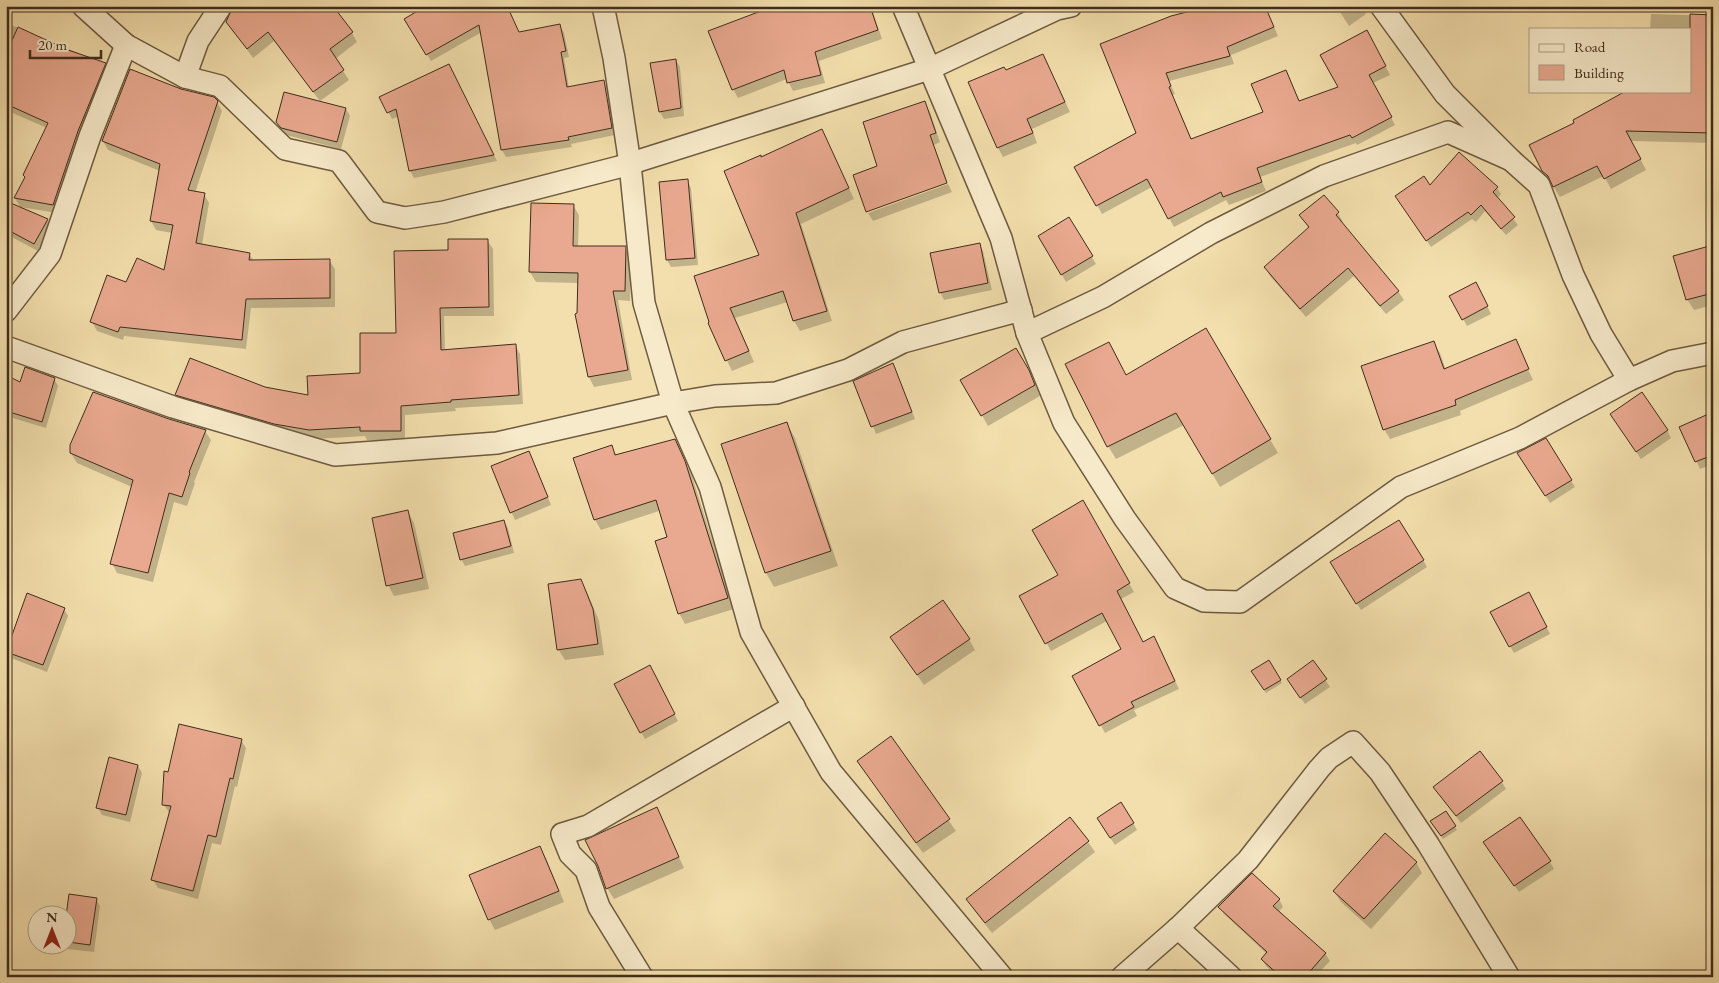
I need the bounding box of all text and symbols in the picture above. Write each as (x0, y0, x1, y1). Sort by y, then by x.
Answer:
scale bar (30, 28, 101, 60)
legend (1529, 28, 1692, 92)
text: 20 m (38, 35, 67, 54)
text: Road (1574, 37, 1606, 56)
text: Building (1574, 63, 1624, 82)
north arrow (28, 906, 78, 956)
text: N (46, 908, 58, 926)

